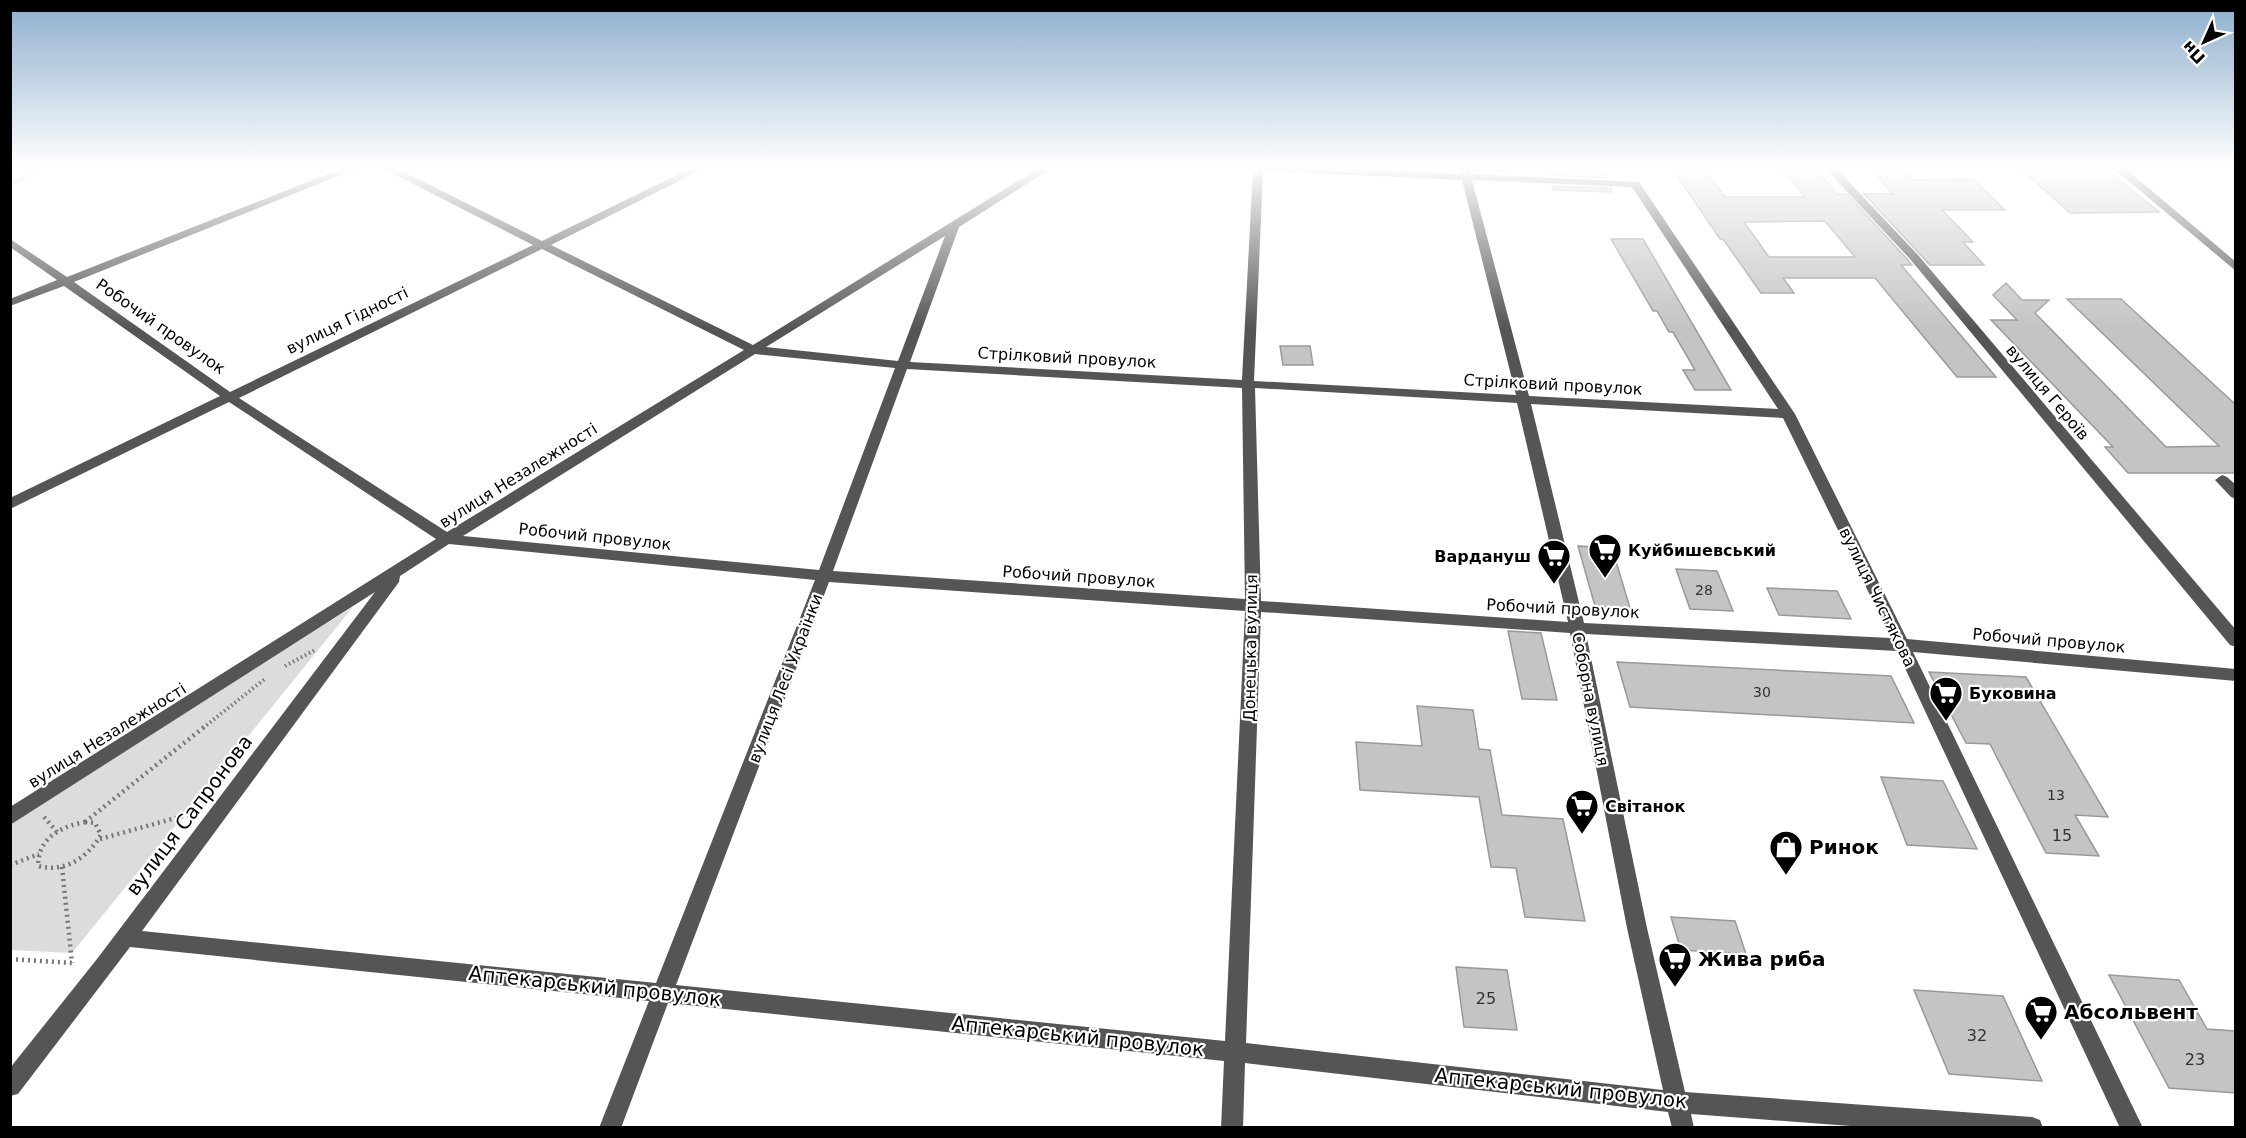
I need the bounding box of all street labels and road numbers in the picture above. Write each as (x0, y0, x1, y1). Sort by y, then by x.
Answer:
street label: Робочий провулок (92, 275, 229, 378)
street label: вулиця Гідності (283, 283, 411, 358)
street label: вулиця Героїв (2002, 341, 2093, 444)
street label: Стрілковий провулок (977, 343, 1157, 372)
street label: Стрілковий провулок (1463, 370, 1643, 399)
street label: вулиця Незалежності (436, 419, 601, 532)
street label: Робочий провулок (518, 519, 673, 554)
street label: вулиця Чистякова (1835, 524, 1920, 670)
street label: Робочий провулок (1002, 562, 1156, 591)
street label: Донецька вулиця (1240, 574, 1261, 722)
street label: вулиця Лесі Українки (744, 591, 827, 765)
street label: Робочий провулок (1486, 595, 1640, 622)
street label: Робочий провулок (1972, 624, 2127, 657)
street label: Соборна вулиця (1568, 630, 1613, 768)
street label: вулиця Незалежності (25, 679, 190, 792)
street label: вулиця Сапронова (121, 730, 257, 900)
street label: Аптекарський провулок (468, 961, 722, 1011)
street label: Аптекарський провулок (951, 1011, 1205, 1061)
street label: Аптекарський провулок (1434, 1063, 1688, 1113)

